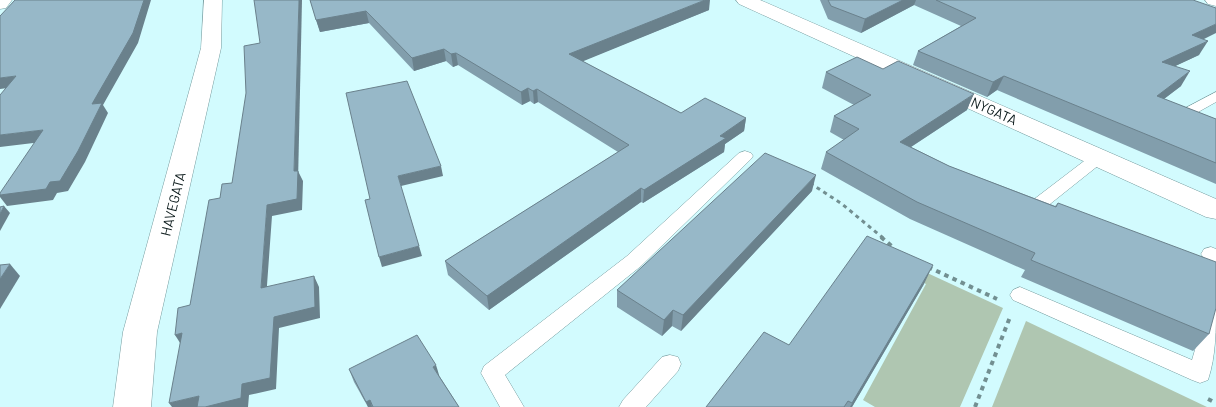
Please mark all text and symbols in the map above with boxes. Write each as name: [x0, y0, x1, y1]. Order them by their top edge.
street label: NYGATA: [968, 93, 1020, 128]
street label: HAVEGATA: [156, 170, 189, 238]

